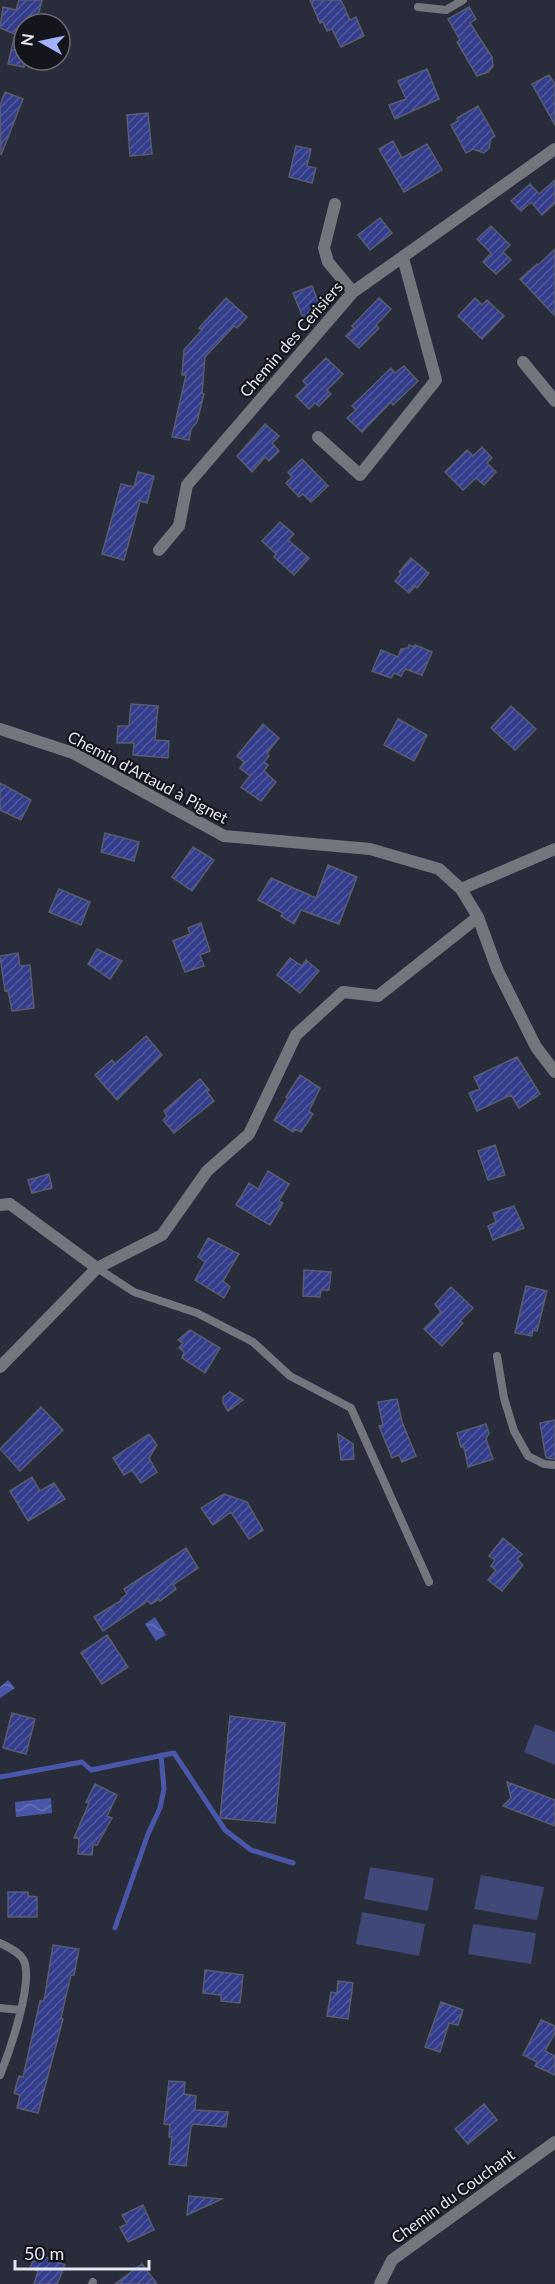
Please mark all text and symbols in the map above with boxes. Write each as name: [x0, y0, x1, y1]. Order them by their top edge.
north arrow: [12, 12, 72, 72]
text: N: [16, 32, 37, 47]
street label: Chemin des Cerisiers: [235, 277, 346, 400]
street label: Chemin d'Artaud à Pignet: [65, 726, 232, 827]
street label: Chemin du Couchant: [387, 2144, 518, 2247]
scale bar: [15, 2233, 148, 2271]
text: 50 m: [24, 2242, 64, 2264]

